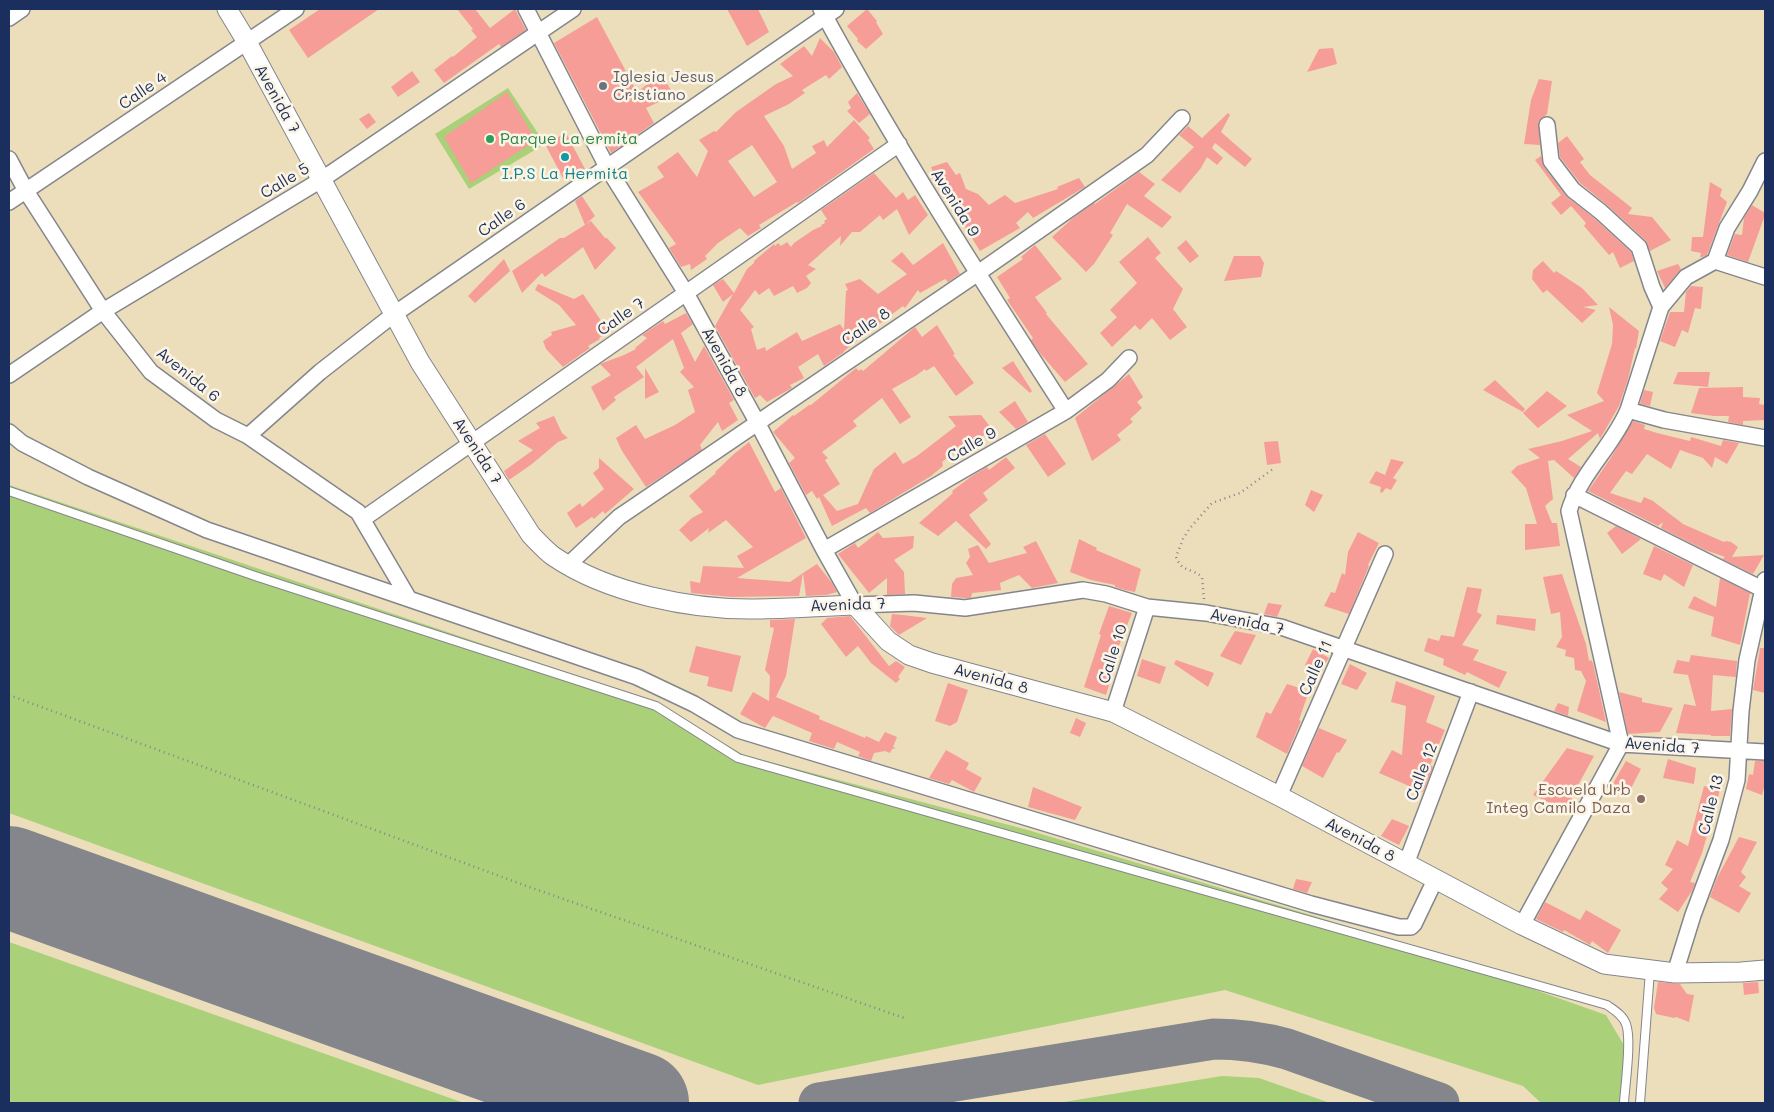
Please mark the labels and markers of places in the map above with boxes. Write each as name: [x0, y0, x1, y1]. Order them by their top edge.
place label: Iglesia Jesus Cristiano: [613, 67, 714, 105]
marker: Iglesia Jesus Cristiano: [597, 80, 609, 92]
place label: Parque La ermita: [500, 129, 638, 149]
marker: Parque La ermita: [484, 133, 496, 145]
marker: I.P.S La Hermita: [559, 151, 571, 163]
place label: I.P.S La Hermita: [502, 164, 628, 184]
place label: Escuela Urb Integ Camilo Daza: [1486, 780, 1631, 818]
marker: Escuela Urb Integ Camilo Daza: [1635, 793, 1647, 805]

